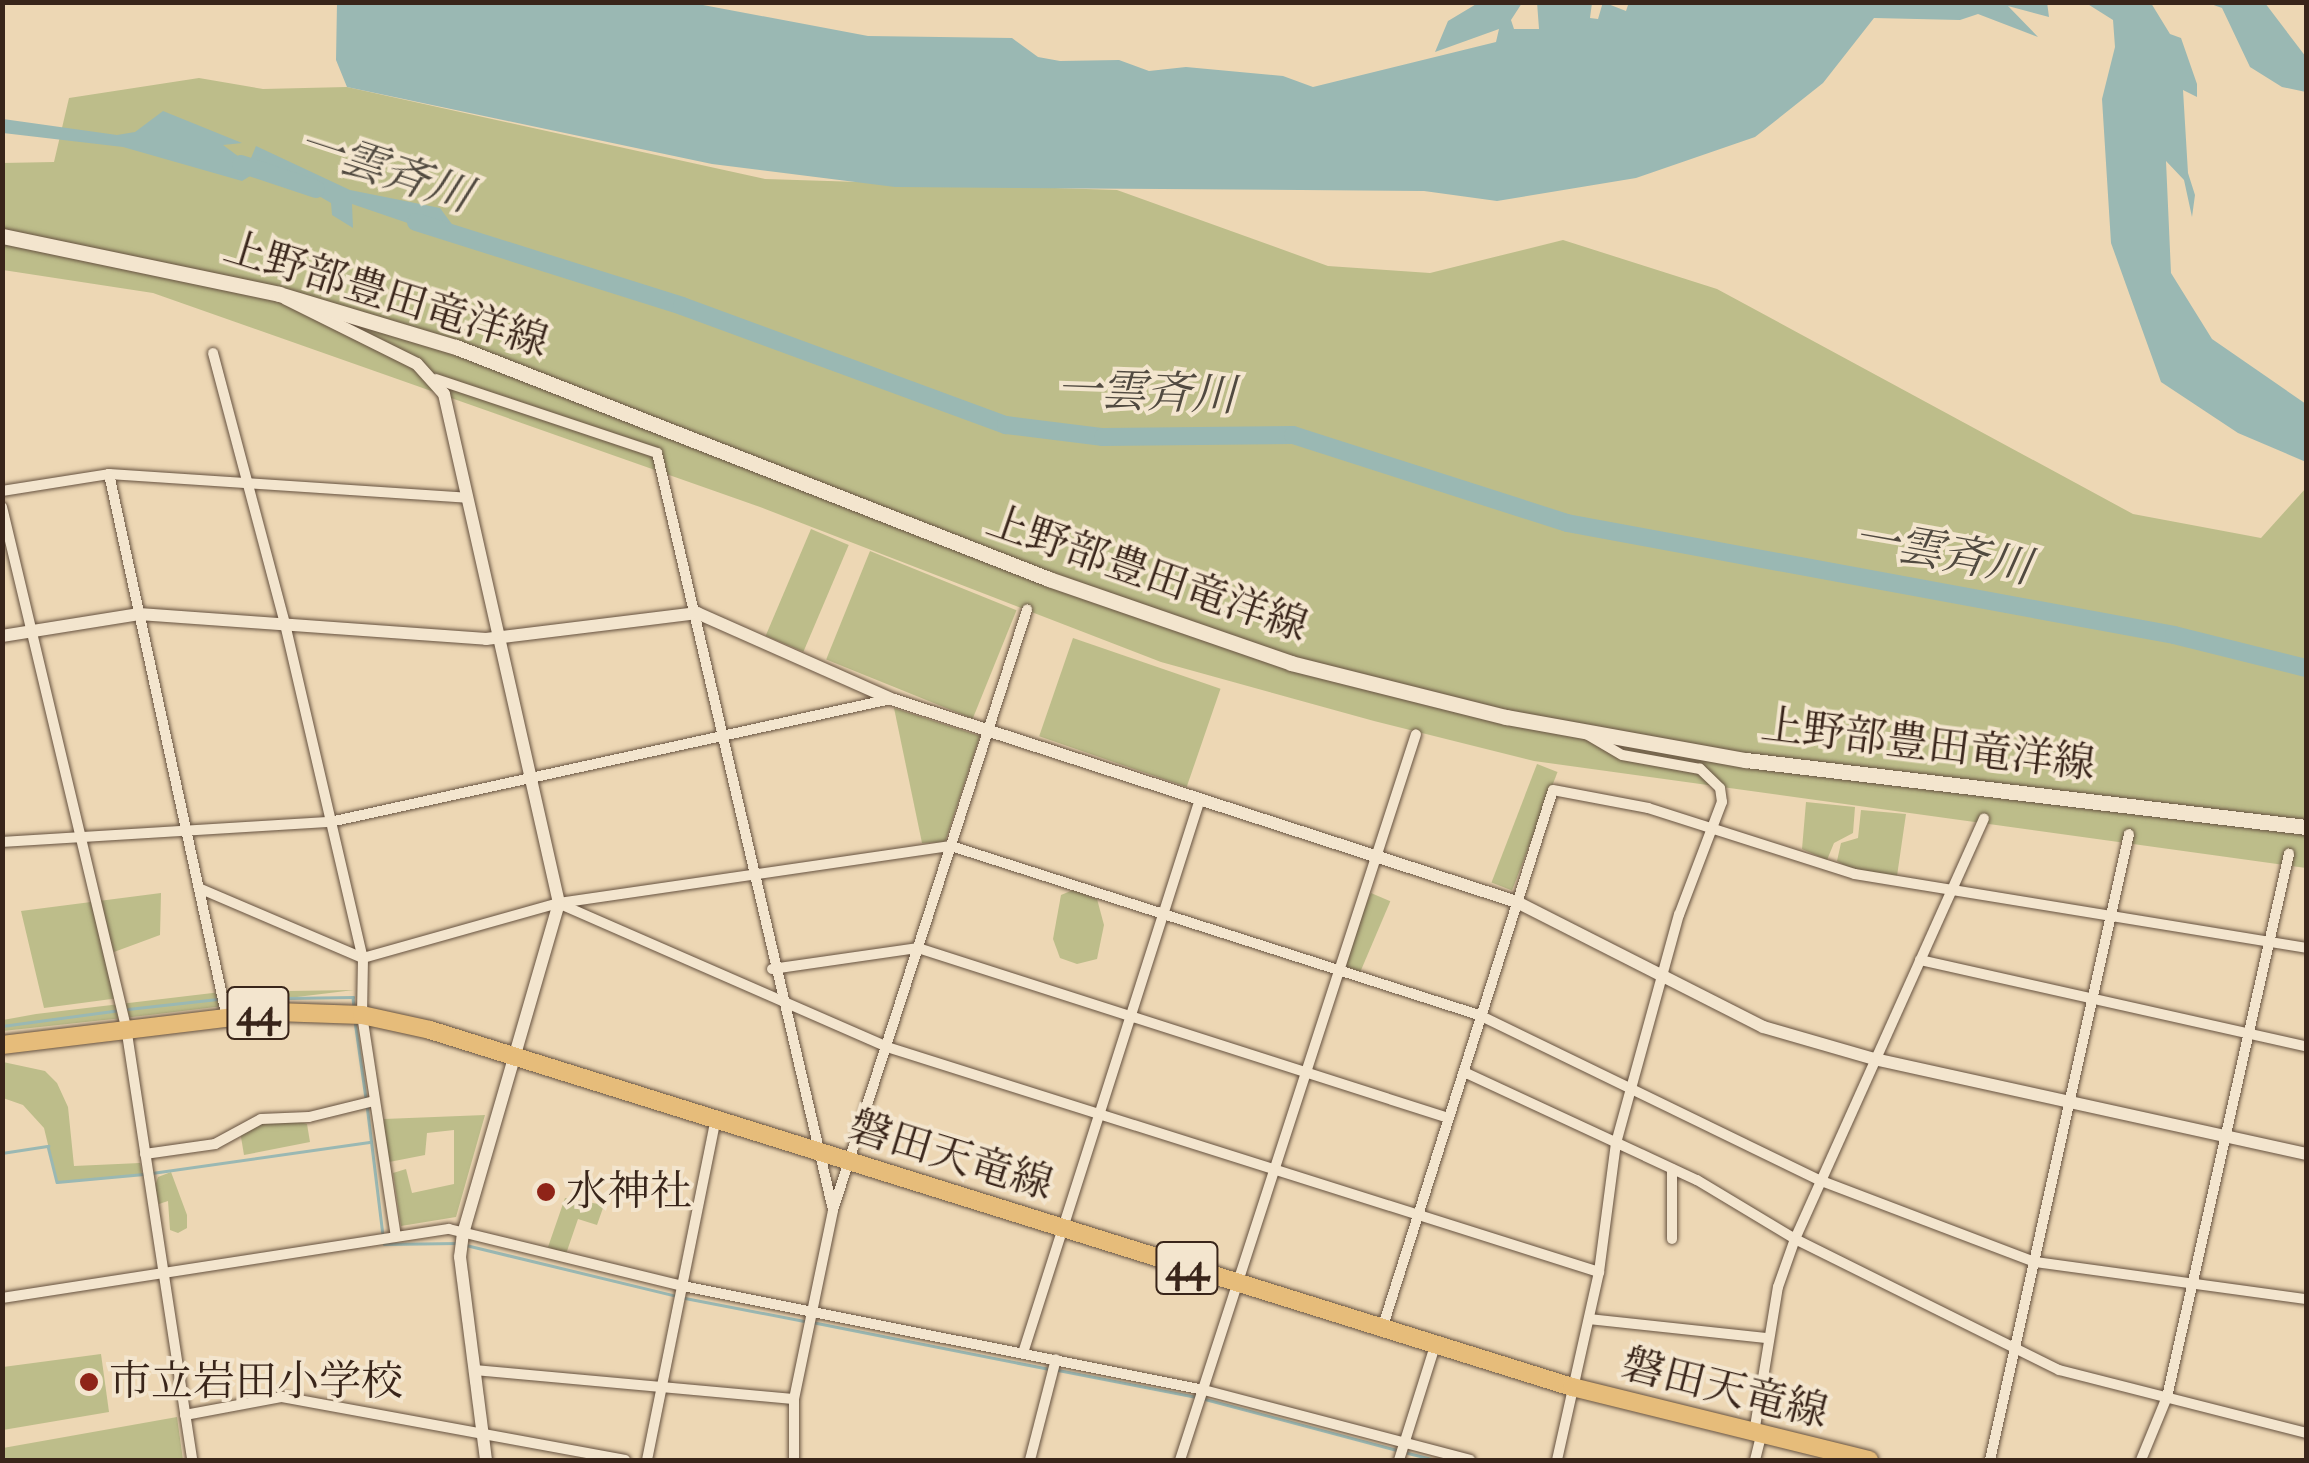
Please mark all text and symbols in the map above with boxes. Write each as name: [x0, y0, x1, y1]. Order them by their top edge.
water label: 一雲斉川: [290, 118, 478, 224]
street label: 上野部豊田竜洋線: [218, 222, 554, 368]
water label: 一雲斉川: [1055, 364, 1237, 424]
street label: 上野部豊田竜洋線: [980, 495, 1314, 653]
water label: 一雲斉川: [1849, 512, 2035, 596]
street label: 上野部豊田竜洋線: [1758, 700, 2098, 790]
road number: 44: [226, 978, 290, 1048]
street label: 磐田天竜線: [843, 1101, 1059, 1211]
place label: 水神社: [566, 1167, 692, 1217]
marker: 水神社: [535, 1181, 557, 1203]
road number: 44: [1154, 1233, 1220, 1303]
street label: 磐田天竜線: [1617, 1339, 1833, 1439]
place label: 市立岩田小学校: [109, 1357, 403, 1407]
marker: 市立岩田小学校: [78, 1371, 100, 1393]

